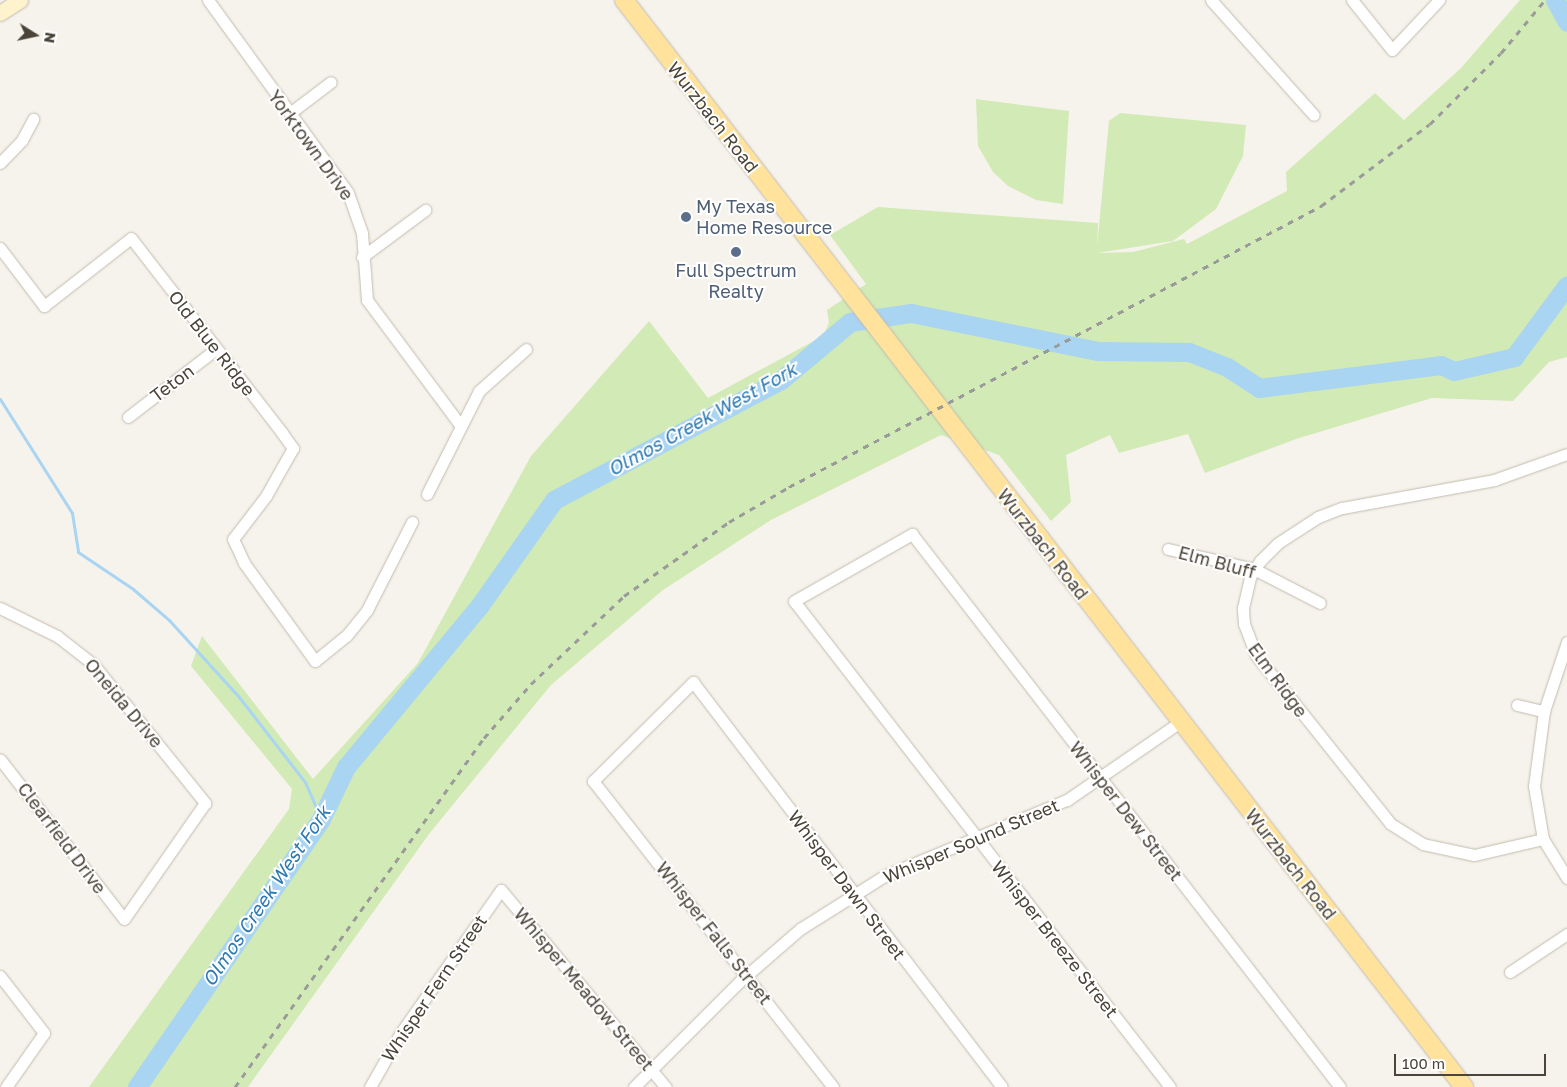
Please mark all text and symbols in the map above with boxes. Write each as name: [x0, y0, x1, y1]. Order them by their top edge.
north arrow: [10, 10, 60, 60]
text: N: [41, 31, 60, 44]
street label: Wurzbach Road: [663, 57, 763, 177]
street label: Yorktown Drive: [264, 86, 358, 204]
place label: My Texas Home Resource: [696, 196, 832, 238]
marker: My Texas Home Resource: [680, 211, 692, 223]
marker: Full Spectrum Realty: [730, 246, 742, 258]
place label: Full Spectrum Realty: [675, 260, 797, 302]
street label: Old Blue Ridge: [164, 286, 260, 400]
water label: Olmos Creek West Fork: [604, 358, 800, 480]
street label: Teton: [146, 360, 198, 406]
street label: Wurzbach Road: [993, 484, 1093, 604]
street label: Elm Bluff: [1176, 541, 1258, 583]
street label: Elm Ridge: [1244, 639, 1312, 721]
street label: Oneida Drive: [80, 654, 168, 752]
street label: Whisper Dew Street: [1065, 737, 1187, 885]
street label: Clearfield Drive: [13, 778, 111, 898]
street label: Whisper Sound Street: [880, 794, 1062, 888]
water label: Olmos Creek West Fork: [197, 802, 335, 990]
street label: Wurzbach Road: [1241, 804, 1341, 924]
street label: Whisper Dawn Street: [784, 806, 910, 964]
street label: Whisper Breeze Street: [987, 856, 1123, 1022]
street label: Whisper Falls Street: [652, 857, 776, 1009]
street label: Whisper Meadow Street: [510, 903, 658, 1075]
street label: Whisper Fern Street: [377, 910, 491, 1066]
scale bar: [1397, 1044, 1550, 1076]
text: 100 m: [1402, 1054, 1445, 1072]

